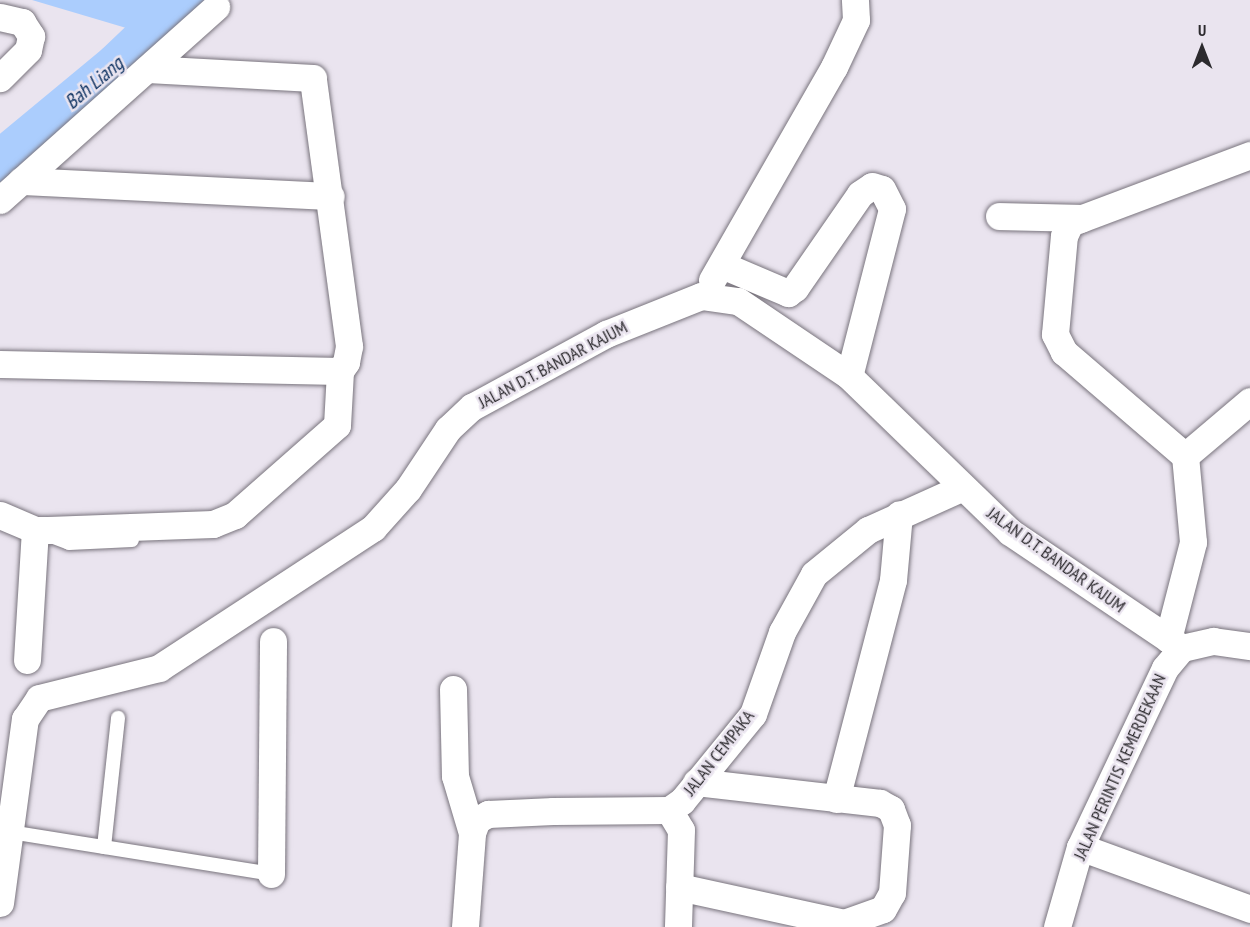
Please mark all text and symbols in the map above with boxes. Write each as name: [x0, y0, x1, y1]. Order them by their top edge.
north arrow: [1172, 18, 1232, 78]
text: U: [1198, 20, 1206, 40]
water label: Bah Liang: [60, 52, 128, 114]
street label: JALAN D.T. BANDAR KAJUM: [474, 316, 632, 414]
street label: JALAN D.T. BANDAR KAJUM: [982, 502, 1130, 618]
street label: JALAN PERINTIS KEMERDEKAAN: [1069, 671, 1171, 863]
street label: JALAN CEMPAKA: [679, 706, 759, 800]

